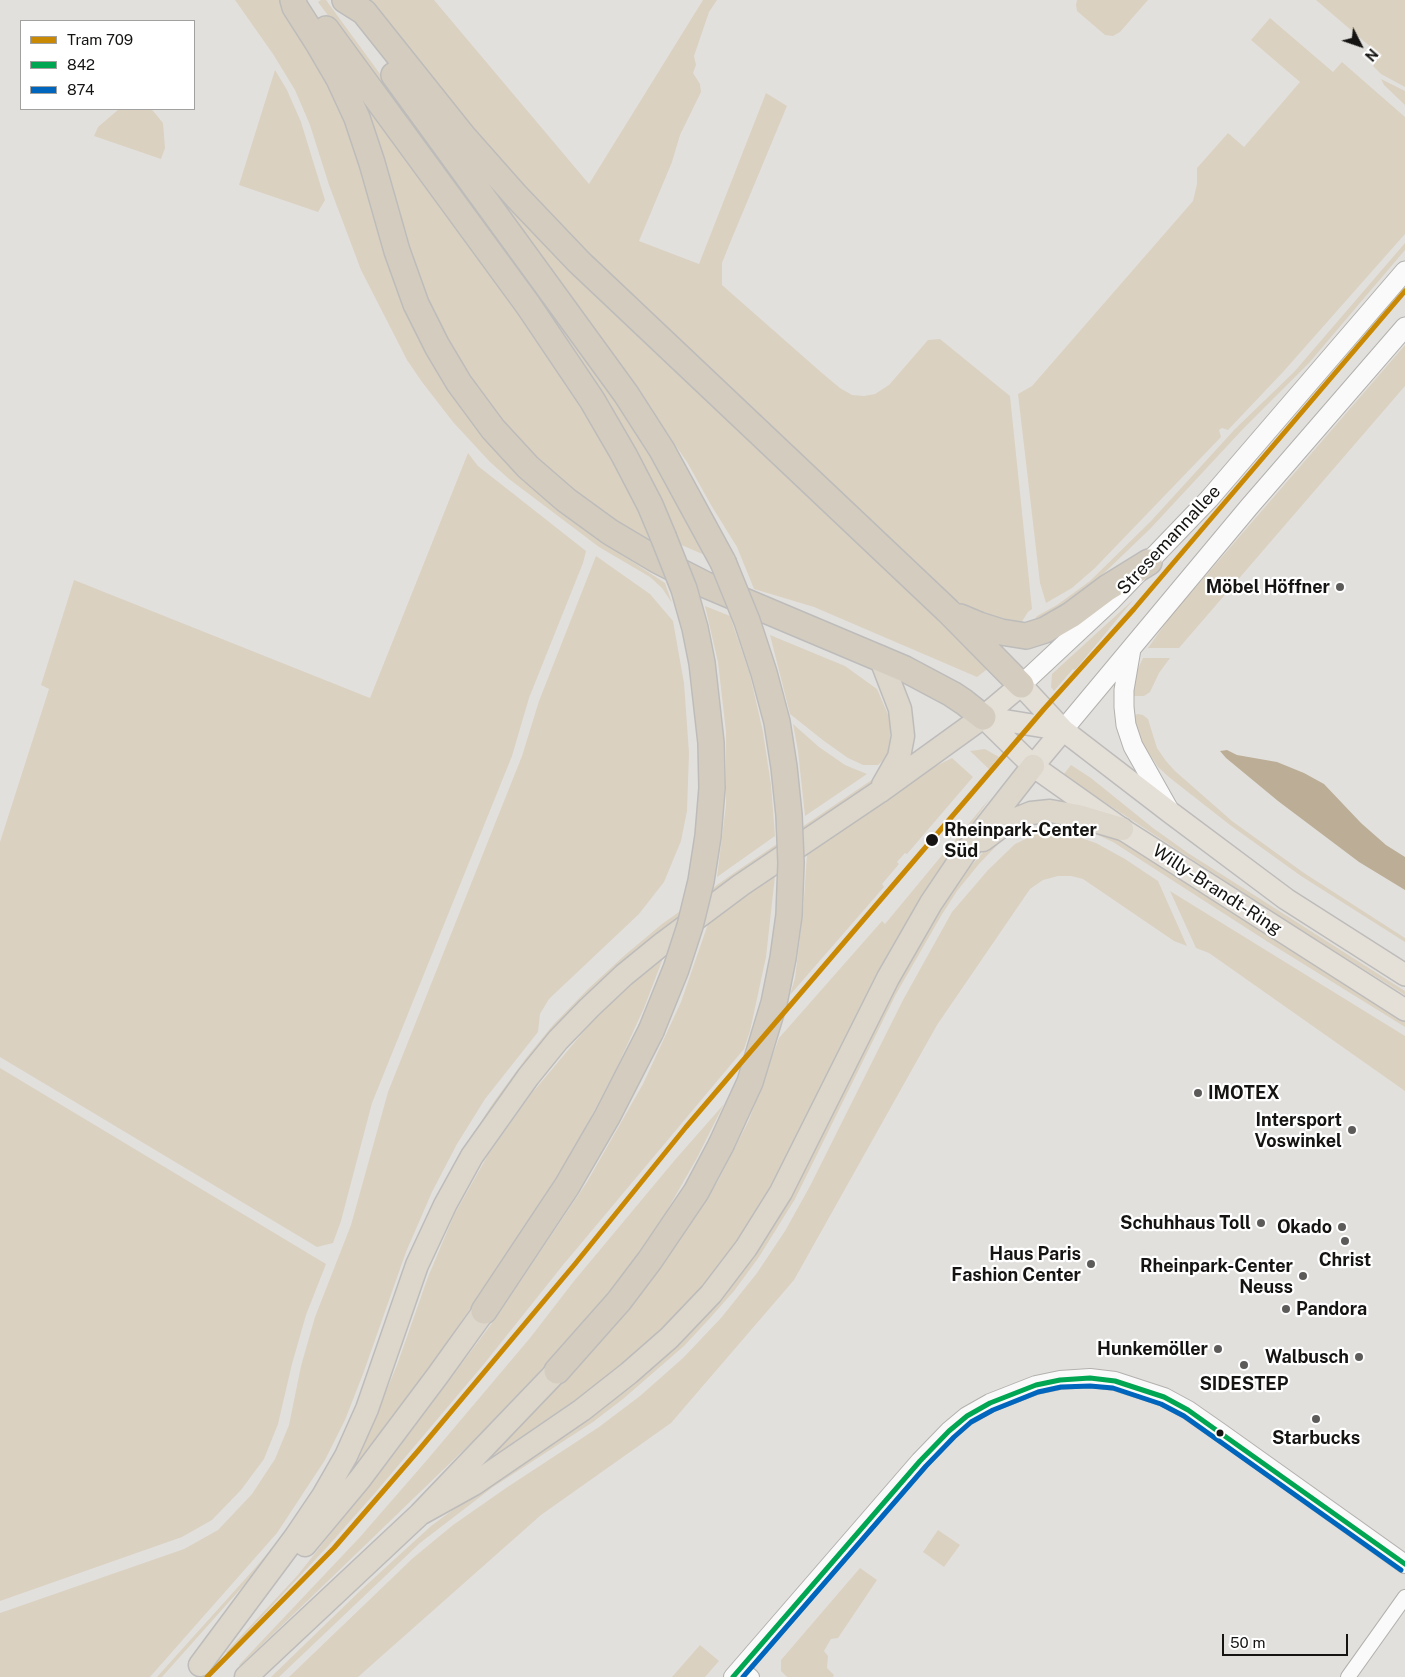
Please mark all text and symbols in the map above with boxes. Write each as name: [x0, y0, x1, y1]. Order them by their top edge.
legend: [20, 20, 195, 110]
north arrow: [1335, 20, 1385, 70]
text: Tram 709: [67, 31, 133, 48]
text: N: [1362, 45, 1381, 64]
text: 842: [67, 56, 95, 73]
text: 874: [67, 81, 94, 98]
street label: Stresemannallee: [1113, 481, 1225, 599]
place label: Möbel Höffner: [1206, 576, 1330, 598]
marker: Möbel Höffner: [1334, 581, 1346, 593]
place label: Rheinpark-Center Süd: [944, 819, 1097, 862]
marker: Rheinpark-Center Süd: [924, 832, 940, 848]
street label: Willy-Brandt-Ring: [1148, 840, 1286, 940]
place label: IMOTEX: [1208, 1082, 1280, 1104]
marker: IMOTEX: [1192, 1087, 1204, 1099]
place label: Intersport Voswinkel: [1255, 1109, 1342, 1152]
marker: Intersport Voswinkel: [1346, 1124, 1358, 1136]
place label: Schuhhaus Toll: [1120, 1212, 1251, 1234]
place label: Okado: [1277, 1216, 1332, 1238]
marker: Schuhhaus Toll: [1255, 1217, 1267, 1229]
marker: Okado: [1336, 1221, 1348, 1233]
marker: Christ: [1339, 1235, 1351, 1247]
place label: Haus Paris Fashion Center: [951, 1243, 1081, 1286]
place label: Christ: [1319, 1249, 1371, 1271]
place label: Rheinpark-Center Neuss: [1140, 1255, 1293, 1298]
marker: Haus Paris Fashion Center: [1085, 1258, 1097, 1270]
marker: Rheinpark-Center Neuss: [1297, 1270, 1309, 1282]
place label: Pandora: [1296, 1298, 1367, 1320]
marker: Pandora: [1280, 1303, 1292, 1315]
place label: Hunkemöller: [1097, 1338, 1208, 1360]
marker: Hunkemöller: [1212, 1343, 1224, 1355]
place label: Walbusch: [1265, 1346, 1349, 1368]
marker: Walbusch: [1353, 1351, 1365, 1363]
marker: SIDESTEP: [1238, 1359, 1250, 1371]
place label: SIDESTEP: [1199, 1373, 1289, 1395]
marker: Starbucks: [1310, 1413, 1322, 1425]
place label: Starbucks: [1272, 1427, 1360, 1449]
unlabelled marker: [1215, 1428, 1225, 1438]
scale bar: [1225, 1624, 1351, 1656]
text: 50 m: [1230, 1634, 1265, 1651]

